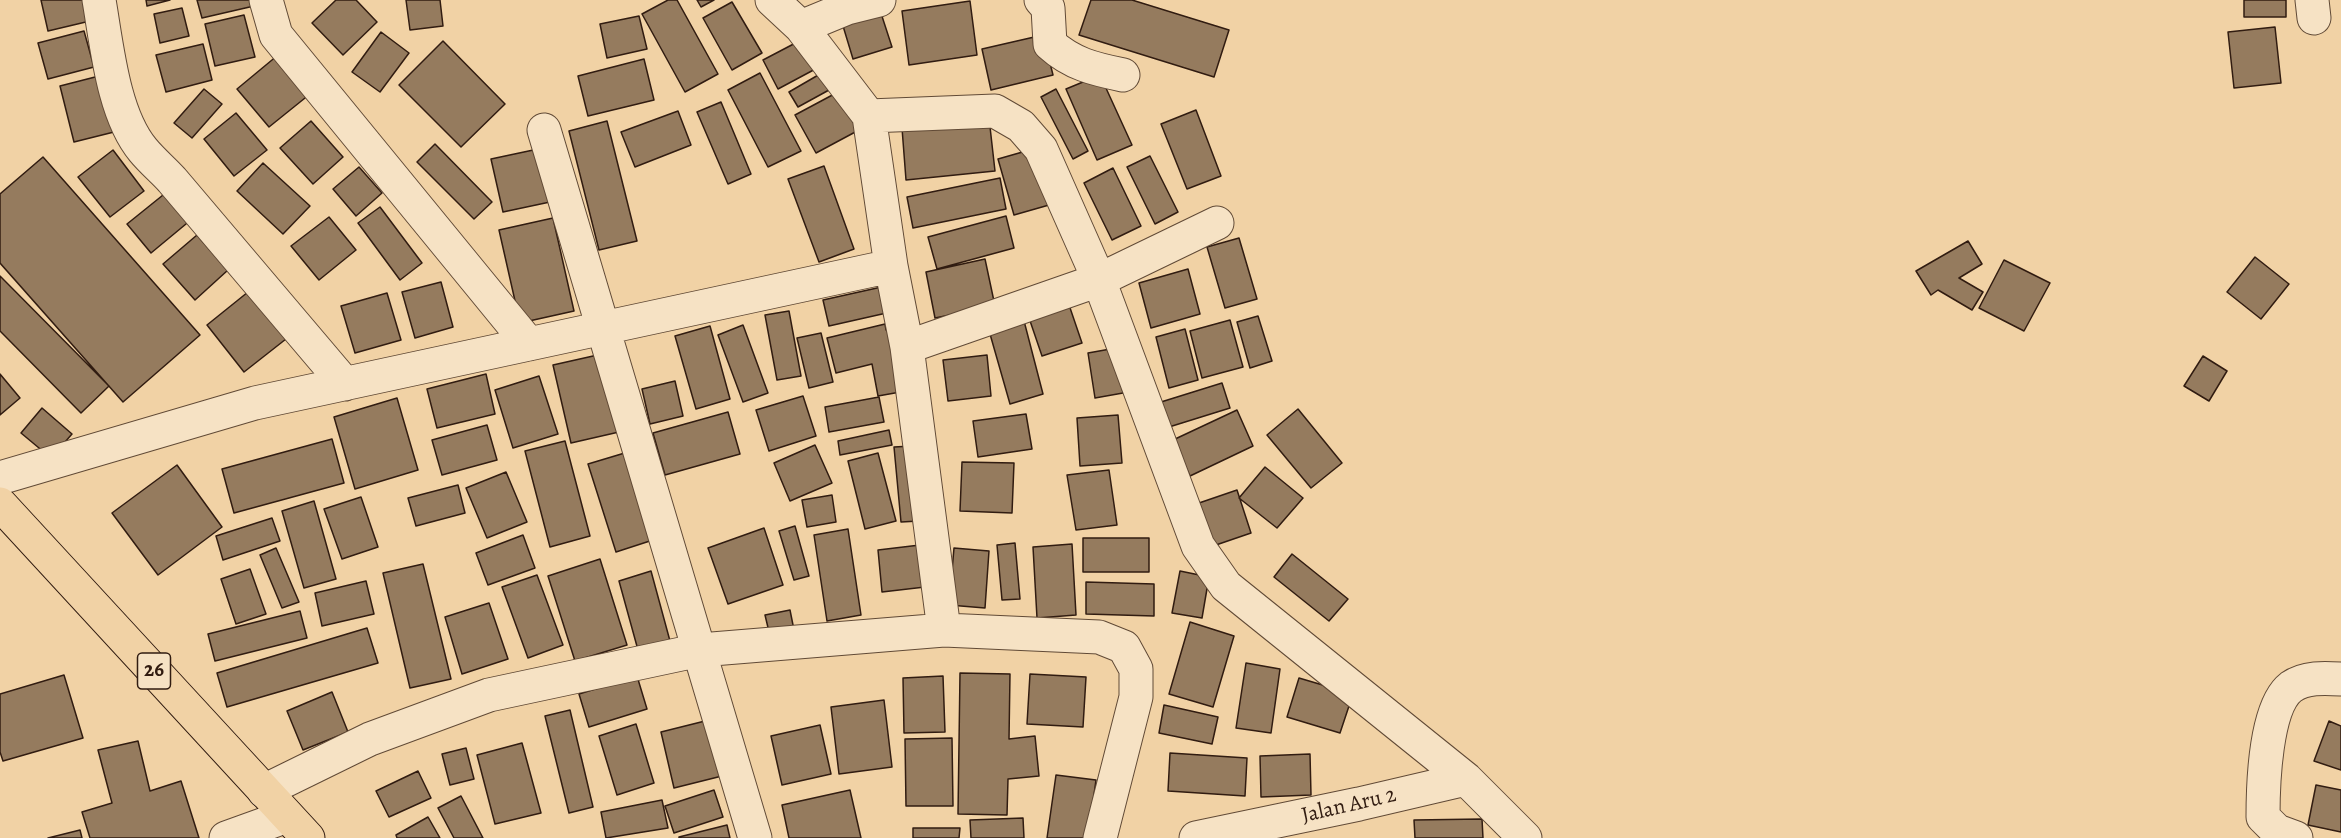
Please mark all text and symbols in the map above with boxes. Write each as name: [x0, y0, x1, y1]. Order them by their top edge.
road number: 26: [138, 653, 170, 689]
street label: Jalan Aru 2: [1299, 782, 1399, 830]

